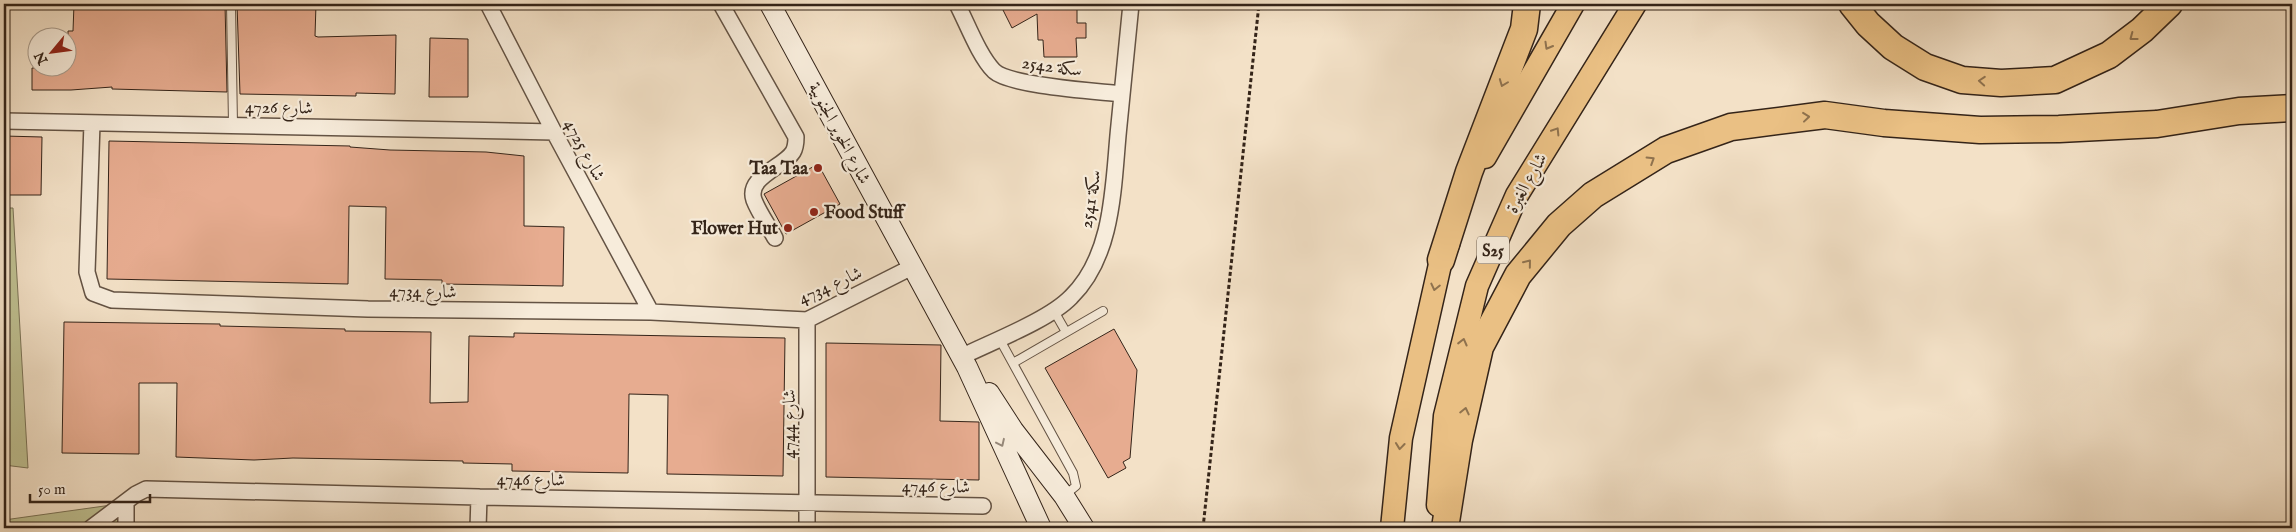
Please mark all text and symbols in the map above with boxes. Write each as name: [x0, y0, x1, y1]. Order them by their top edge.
north arrow: [28, 28, 78, 78]
one-way arrow: [2130, 31, 2139, 39]
one-way arrow: [1544, 40, 1554, 49]
text: N: [31, 48, 53, 68]
street label: سكة 2542: [1020, 52, 1083, 83]
one-way arrow: [1978, 76, 1986, 87]
one-way arrow: [1499, 78, 1509, 87]
street label: شارع الخوير الجنوبية: [800, 79, 875, 190]
street label: 4726 شارع: [245, 96, 313, 123]
one-way arrow: [1802, 112, 1810, 123]
street label: 4725 شارع: [556, 116, 610, 187]
one-way arrow: [1550, 127, 1560, 136]
street label: شارع الغبرة: [1501, 150, 1555, 219]
one-way arrow: [1645, 156, 1654, 166]
place label: Taa Taa: [748, 158, 809, 181]
marker: Taa Taa: [812, 162, 824, 174]
street label: سكة 2541: [1076, 168, 1107, 230]
place label: Food Stuff: [824, 202, 906, 225]
marker: Food Stuff: [808, 206, 820, 218]
place label: Flower Hut: [691, 218, 779, 241]
marker: Flower Hut: [782, 222, 794, 234]
road number: S25: [1477, 236, 1509, 264]
one-way arrow: [1522, 260, 1530, 269]
street label: 4734 شارع: [795, 262, 867, 312]
street label: 4734 شارع: [389, 280, 457, 307]
one-way arrow: [1430, 282, 1441, 291]
one-way arrow: [1457, 338, 1468, 347]
street label: 4744 شارع: [779, 389, 804, 459]
one-way arrow: [1459, 407, 1470, 416]
one-way arrow: [995, 438, 1005, 447]
one-way arrow: [1395, 442, 1406, 450]
street label: 4746 شارع: [497, 468, 565, 495]
scale bar: [30, 472, 150, 504]
street label: 4746 شارع: [902, 475, 970, 502]
text: 50 m: [38, 480, 66, 499]

